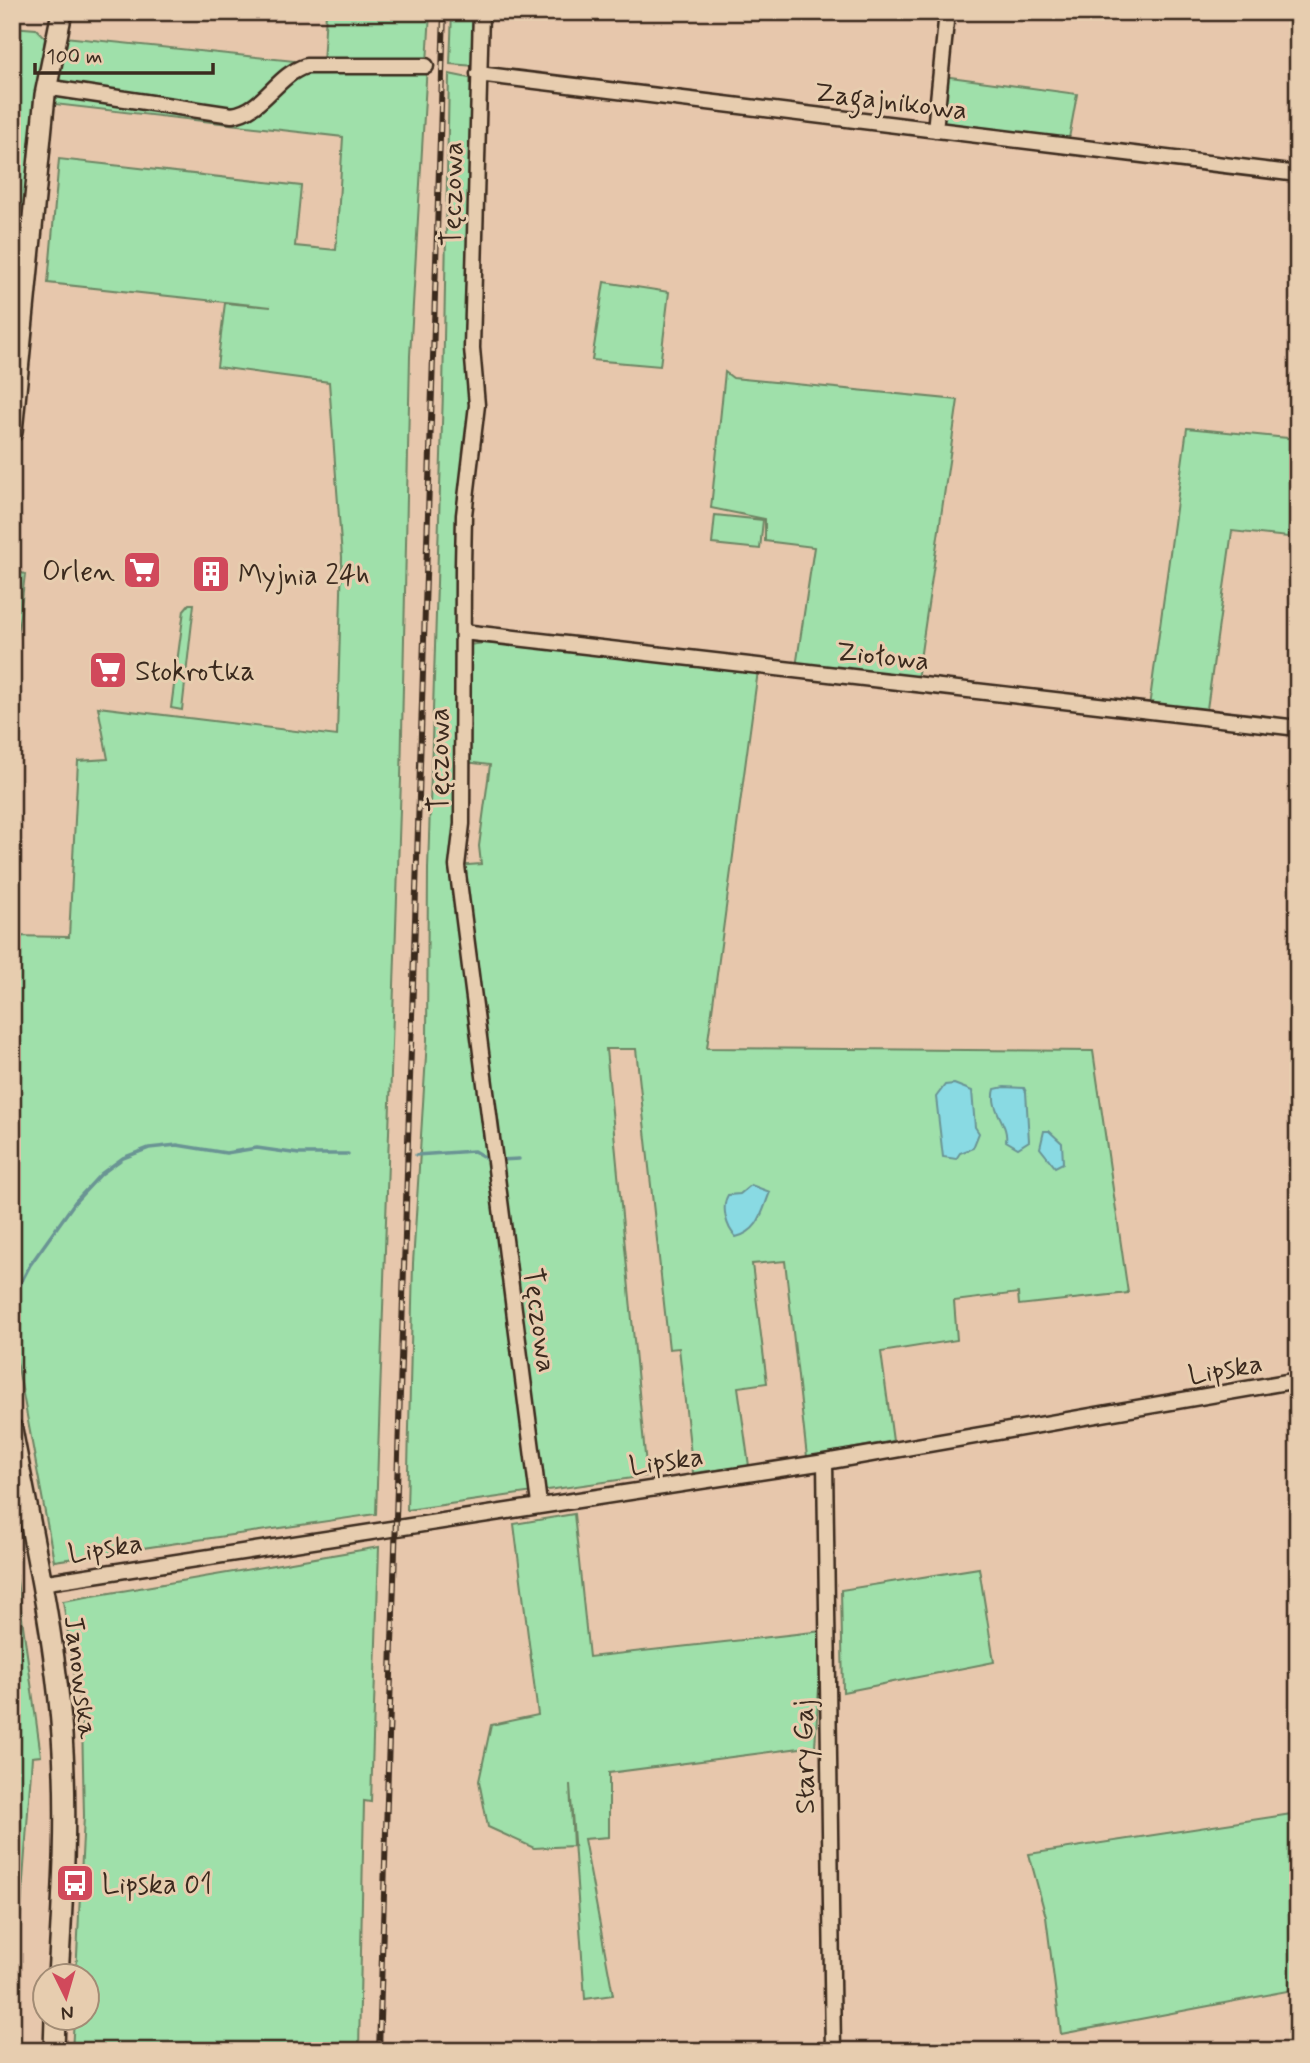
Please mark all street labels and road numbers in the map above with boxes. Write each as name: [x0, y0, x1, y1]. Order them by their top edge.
street label: Zagajnikowa: [812, 75, 969, 133]
street label: Tęczowa: [434, 141, 473, 247]
street label: Ziołowa: [834, 634, 931, 681]
street label: Tęczowa: [422, 708, 459, 812]
street label: Tęczowa: [513, 1266, 564, 1375]
street label: Lipska: [1185, 1346, 1265, 1395]
street label: Lipska: [627, 1439, 706, 1486]
street label: Lipska: [66, 1525, 145, 1574]
street label: Janowska: [54, 1614, 105, 1741]
street label: Stary Gaj: [786, 1699, 825, 1815]

